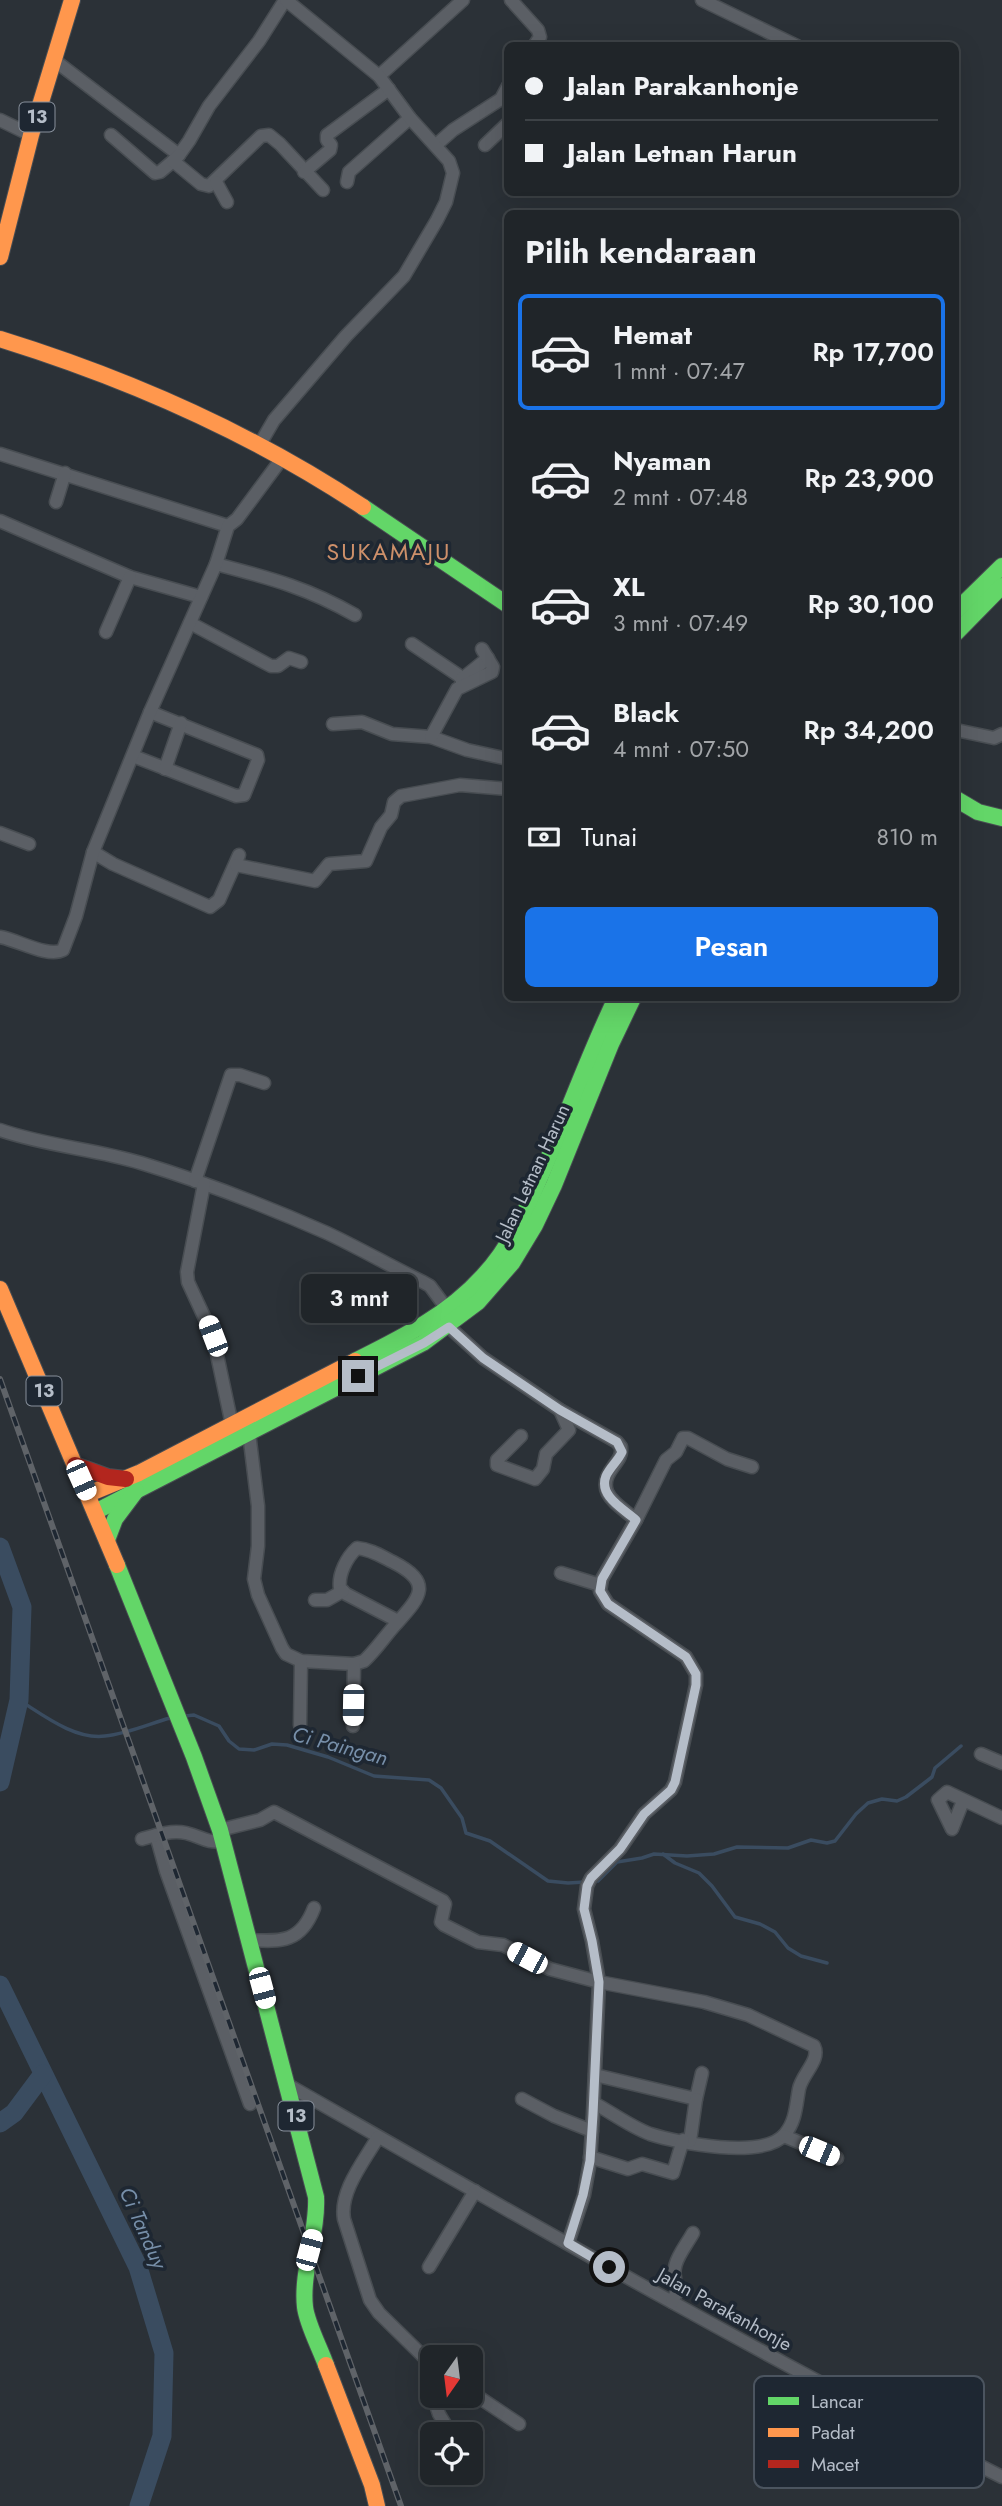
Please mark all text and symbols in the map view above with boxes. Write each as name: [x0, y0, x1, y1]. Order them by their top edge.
text: Jalan Parakanhonje: [567, 67, 799, 105]
road number: 13: [20, 103, 54, 132]
text: Jalan Letnan Harun: [567, 134, 797, 172]
text: Pilih kendaraan: [525, 229, 757, 275]
text: Hemat: [613, 316, 692, 354]
icon: car: [529, 321, 592, 384]
text: Rp 17,700: [812, 333, 934, 371]
text: 1 mnt · 07:47: [613, 354, 745, 388]
text: Nyaman: [613, 442, 712, 480]
icon: car: [529, 447, 592, 510]
text: Rp 23,900: [805, 459, 934, 497]
text: 2 mnt · 07:48: [613, 480, 748, 514]
district label: SUKAMAJU: [327, 535, 451, 569]
text: XL: [613, 568, 645, 606]
icon: car: [529, 573, 592, 636]
text: Rp 30,100: [808, 585, 934, 623]
text: 3 mnt · 07:49: [613, 606, 748, 640]
text: Black: [613, 694, 679, 732]
icon: car: [529, 699, 592, 762]
text: Rp 34,200: [804, 711, 934, 749]
text: 4 mnt · 07:50: [613, 732, 749, 766]
icon: cash: [525, 818, 563, 856]
text: Tunai: [581, 818, 638, 856]
text: 810 m: [876, 820, 938, 854]
button: Pesan: [525, 907, 938, 987]
street label: Jalan Letnan Harun: [487, 1100, 576, 1250]
callout: 3 mnt: [300, 1274, 416, 1324]
text: 3 mnt: [330, 1281, 388, 1315]
car: [196, 1313, 231, 1359]
route end: [342, 1360, 374, 1392]
road number: 13: [26, 1376, 61, 1406]
car: [63, 1457, 100, 1503]
car: [343, 1684, 364, 1726]
water label: Ci Paingan: [289, 1719, 391, 1773]
car: [504, 1939, 551, 1977]
car: [247, 1965, 278, 2011]
road number: 13: [278, 2102, 314, 2130]
car: [796, 2133, 843, 2169]
water label: Ci Tanduy: [112, 2182, 175, 2275]
car: [294, 2227, 325, 2273]
route start: [593, 2251, 625, 2283]
street label: Jalan Parakanhonje: [650, 2260, 797, 2358]
north arrow: [420, 2345, 483, 2408]
map controls: [420, 2345, 483, 2485]
legend: [754, 2376, 984, 2488]
text: Lancar: [811, 2388, 864, 2415]
text: Padat: [811, 2419, 855, 2446]
button: locate: [420, 2422, 483, 2485]
text: Macet: [811, 2451, 859, 2478]

